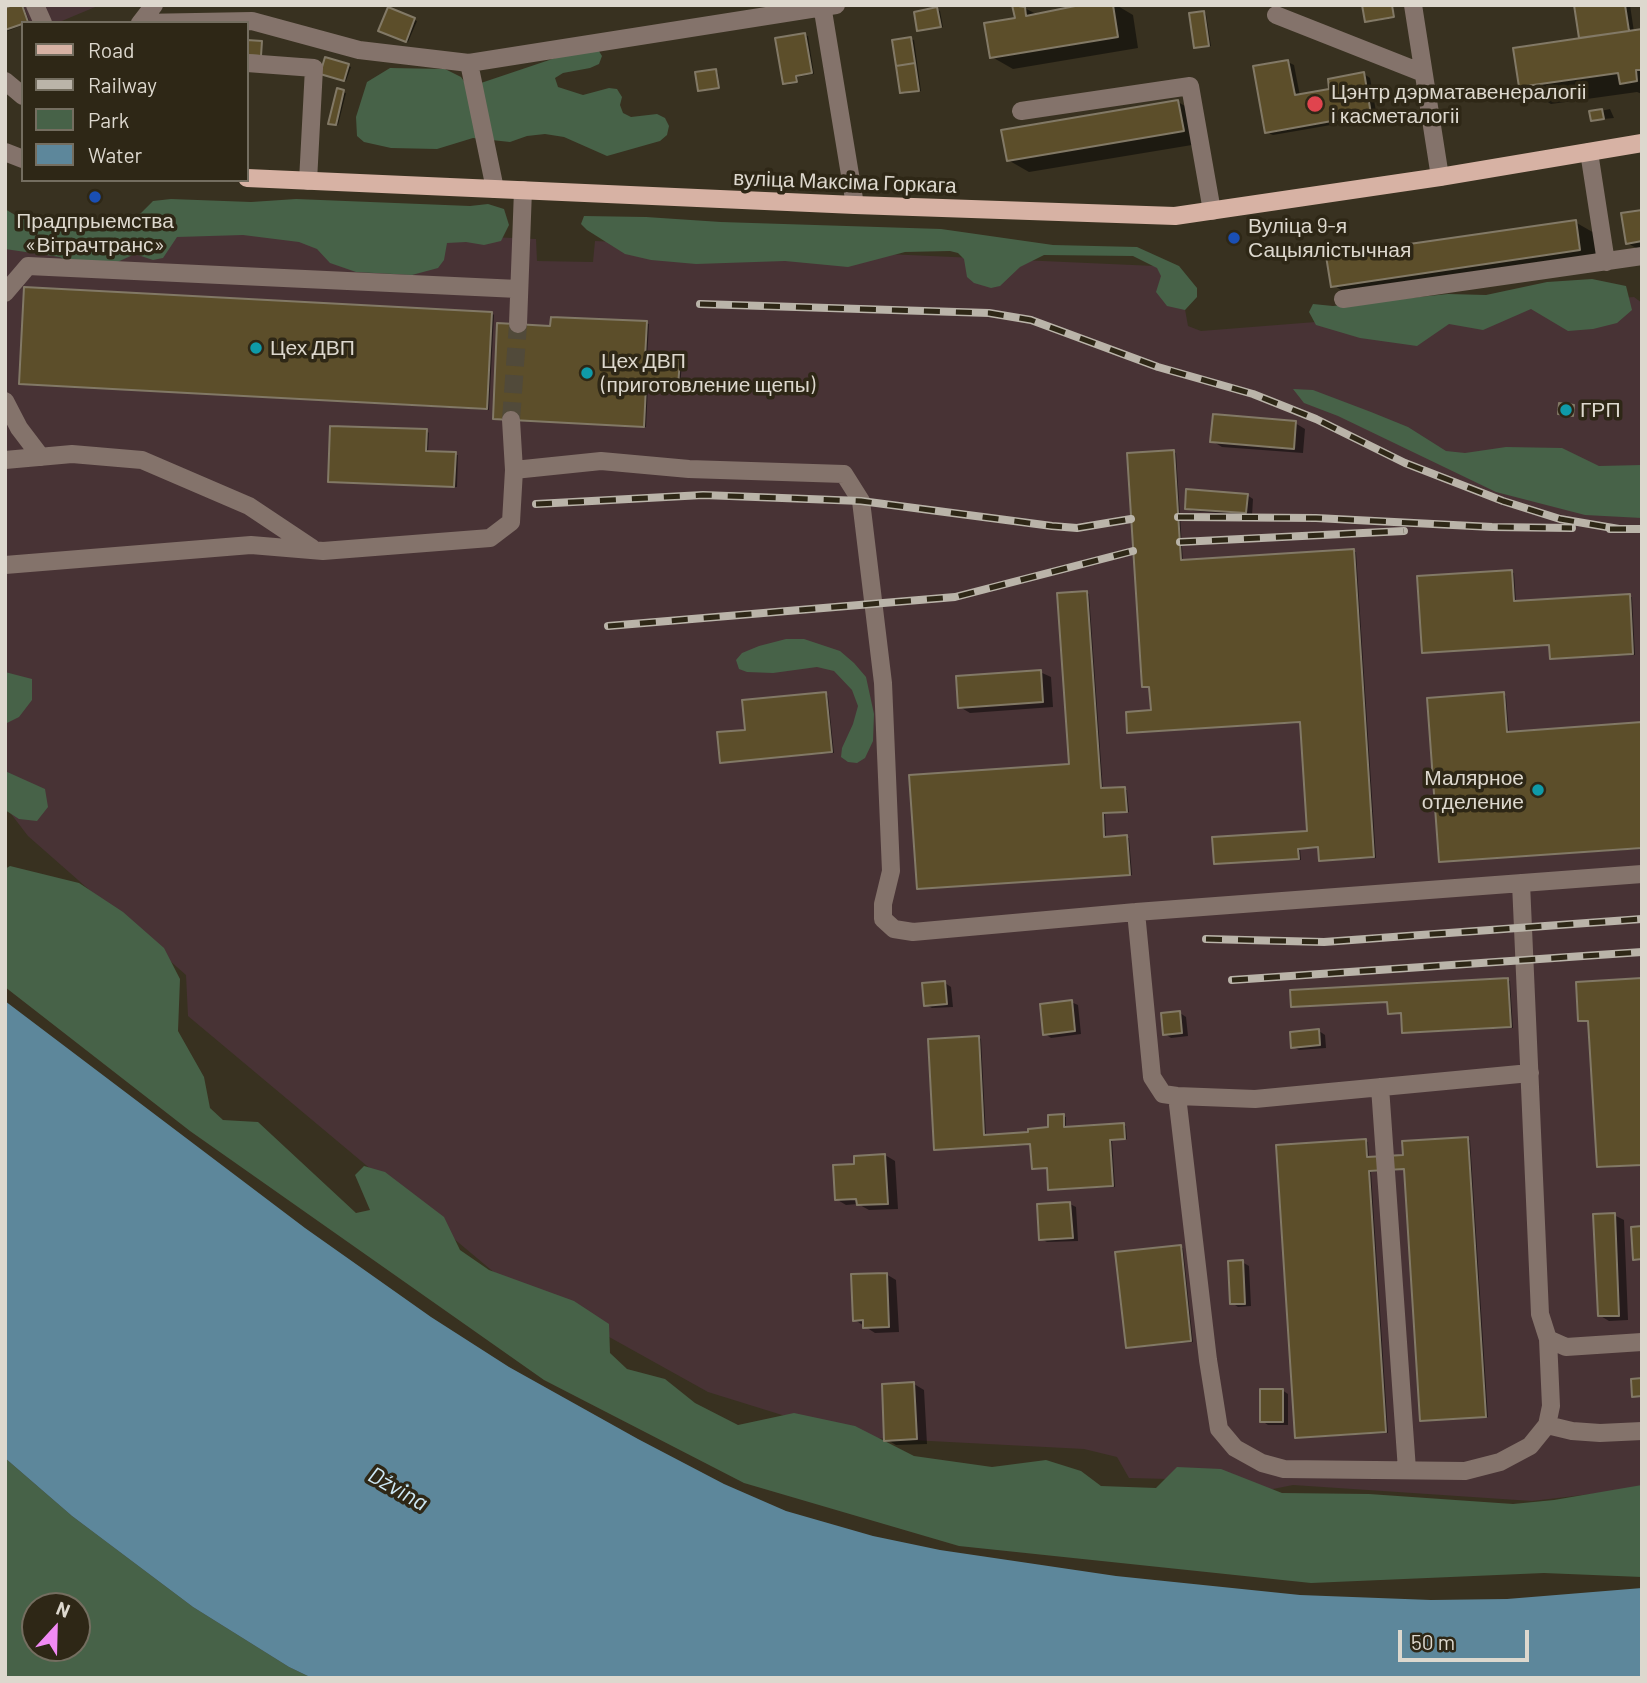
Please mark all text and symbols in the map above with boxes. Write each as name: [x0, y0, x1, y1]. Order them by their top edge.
legend: [21, 21, 248, 182]
text: Road: [88, 37, 134, 62]
text: Railway: [88, 72, 157, 97]
place label: Цэнтр дэрматавенералогіі і касметалогіі: [1331, 79, 1586, 129]
marker: Цэнтр дэрматавенералогіі і касметалогіі: [1305, 94, 1325, 114]
text: Park: [88, 107, 129, 132]
text: Water: [88, 142, 142, 167]
street label: вуліца Максіма Горкага: [733, 166, 957, 198]
marker: Прадпрыемства «Вітрачтранс»: [87, 189, 103, 205]
place label: Прадпрыемства «Вітрачтранс»: [16, 208, 174, 258]
place label: Вуліца 9-я Сацыялістычная: [1248, 213, 1411, 263]
marker: Вуліца 9-я Сацыялістычная: [1226, 230, 1242, 246]
place label: Цех ДВП: [270, 335, 355, 361]
marker: Цех ДВП: [248, 340, 264, 356]
place label: Цех ДВП (приготовление щепы): [601, 348, 815, 398]
marker: Цех ДВП (приготовление щепы): [579, 365, 595, 381]
place label: ГРП: [1580, 397, 1620, 423]
marker: ГРП: [1558, 402, 1574, 418]
place label: Малярное отделение: [1422, 765, 1524, 815]
marker: Малярное отделение: [1530, 782, 1546, 798]
water label: Dźvina: [363, 1461, 433, 1517]
north arrow: [21, 1592, 91, 1662]
text: N: [53, 1596, 73, 1622]
scale bar: [1402, 1616, 1533, 1660]
text: 50 m: [1411, 1629, 1455, 1654]

